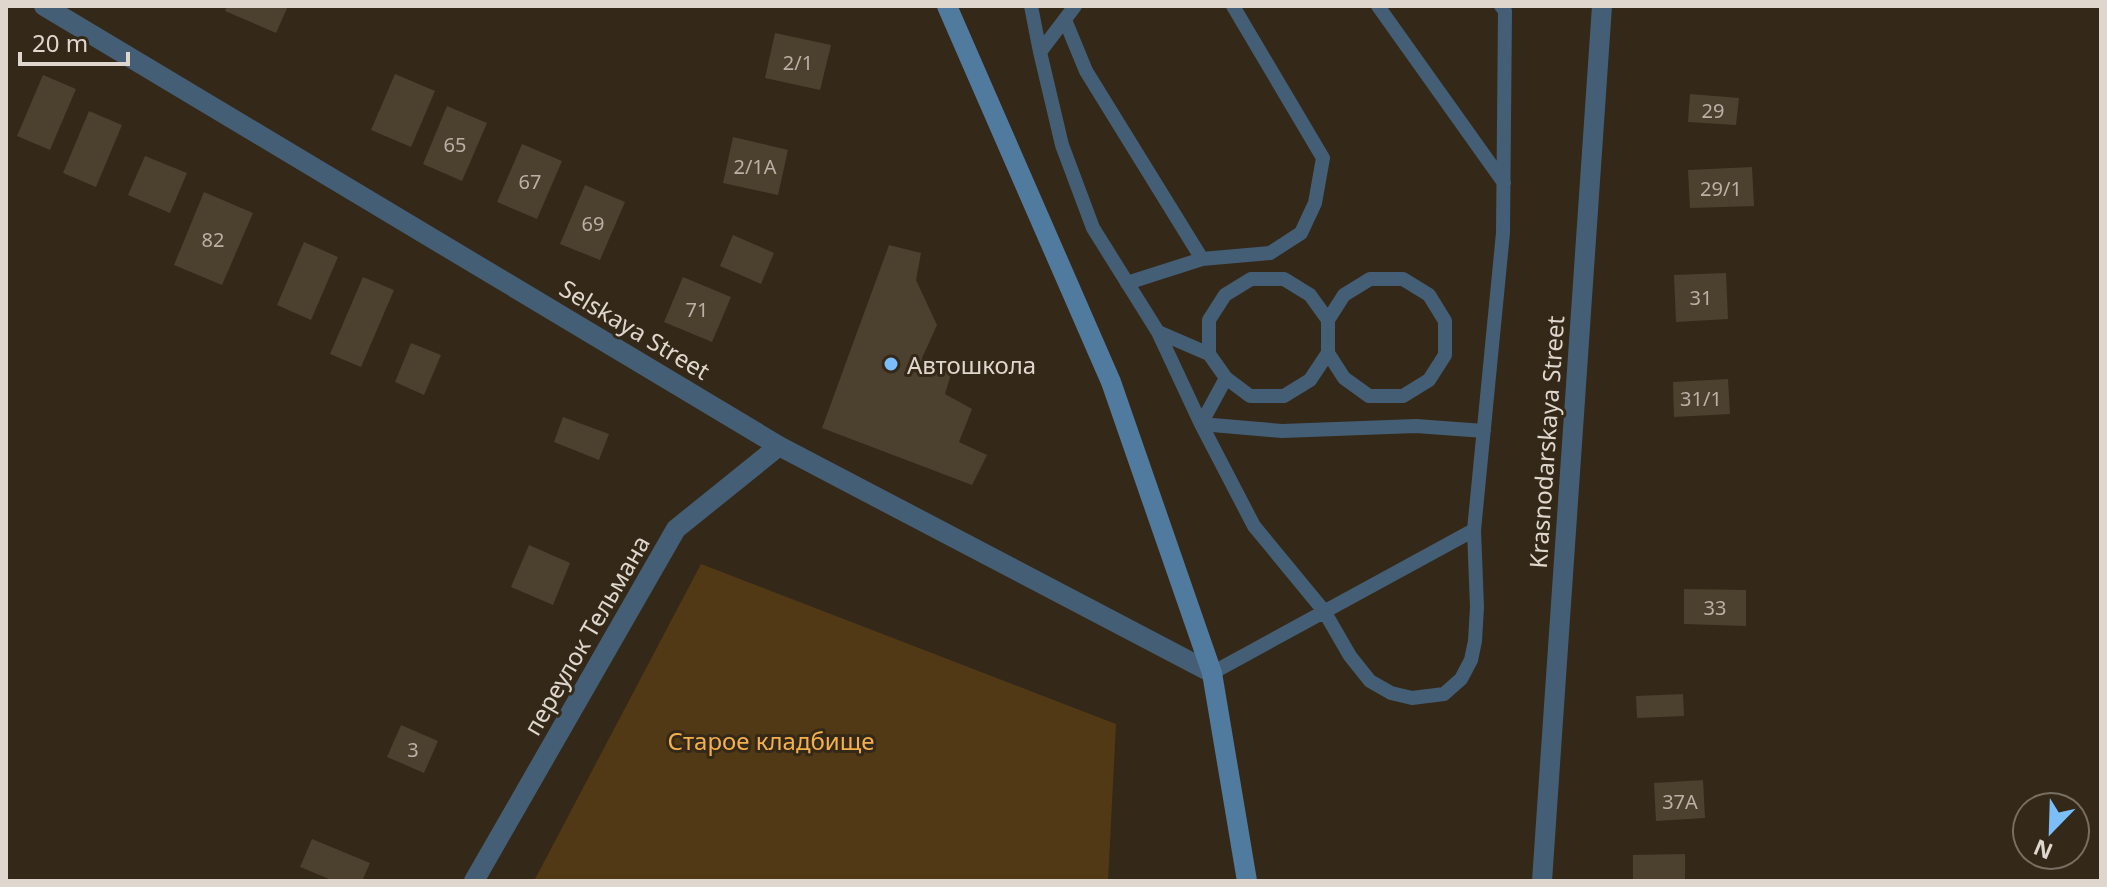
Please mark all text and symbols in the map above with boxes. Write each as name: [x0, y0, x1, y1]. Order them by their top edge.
scale bar: [20, 16, 128, 66]
text: 20 m: [32, 26, 88, 59]
house number: 2/1: [783, 49, 813, 76]
house number: 29: [1702, 97, 1724, 124]
house number: 65: [444, 131, 466, 158]
house number: 2/1А: [733, 153, 777, 180]
house number: 67: [519, 168, 541, 195]
house number: 29/1: [1700, 175, 1742, 202]
house number: 69: [582, 210, 604, 237]
house number: 82: [202, 226, 224, 253]
street label: Selskaya Street: [554, 271, 716, 387]
house number: 31: [1690, 284, 1712, 311]
house number: 71: [686, 296, 708, 323]
street label: Krasnodarskaya Street: [1521, 314, 1571, 570]
place label: Автошкола: [907, 348, 1036, 381]
marker: Автошкола: [882, 355, 900, 373]
house number: 31/1: [1680, 385, 1722, 412]
street label: переулок Тельмана: [515, 529, 657, 741]
house number: 33: [1704, 594, 1726, 621]
park label: Старое кладбище: [668, 724, 874, 757]
house number: 3: [407, 736, 419, 763]
house number: 37А: [1662, 788, 1698, 815]
north arrow: [2011, 791, 2091, 871]
text: N: [2029, 833, 2057, 868]

